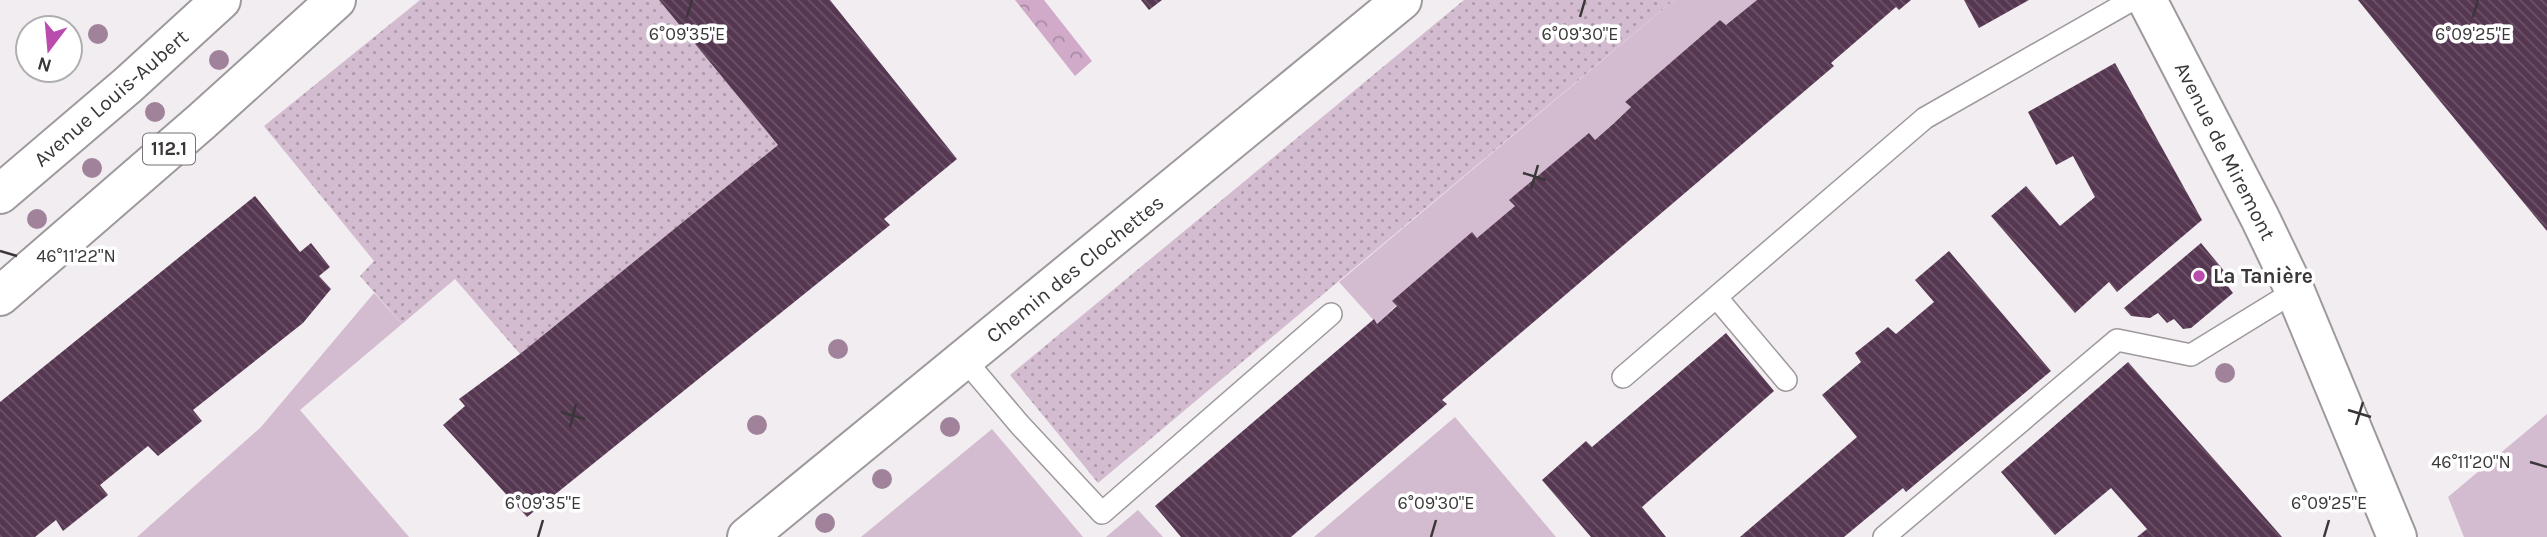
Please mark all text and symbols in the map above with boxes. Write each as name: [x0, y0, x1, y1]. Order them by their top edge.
north arrow: [14, 14, 84, 84]
text: 6°09'35"E: [649, 23, 725, 45]
text: 6°09'30"E: [1542, 23, 1618, 45]
text: 6°09'25"E: [2435, 23, 2511, 45]
street label: Avenue Louis-Aubert: [29, 25, 193, 171]
text: N: [35, 52, 54, 77]
street label: Avenue de Miremont: [2170, 58, 2280, 244]
road number: 112.1: [143, 134, 195, 164]
street label: Chemin des Clochettes: [981, 190, 1169, 348]
text: 46°11'22"N: [36, 245, 116, 267]
place label: La Tanière: [2213, 264, 2313, 288]
marker: La Tanière: [2191, 268, 2207, 284]
text: 46°11'20"N: [2431, 451, 2511, 473]
text: 6°09'35"E: [505, 492, 581, 514]
text: 6°09'30"E: [1398, 492, 1474, 514]
text: 6°09'25"E: [2291, 492, 2367, 514]

